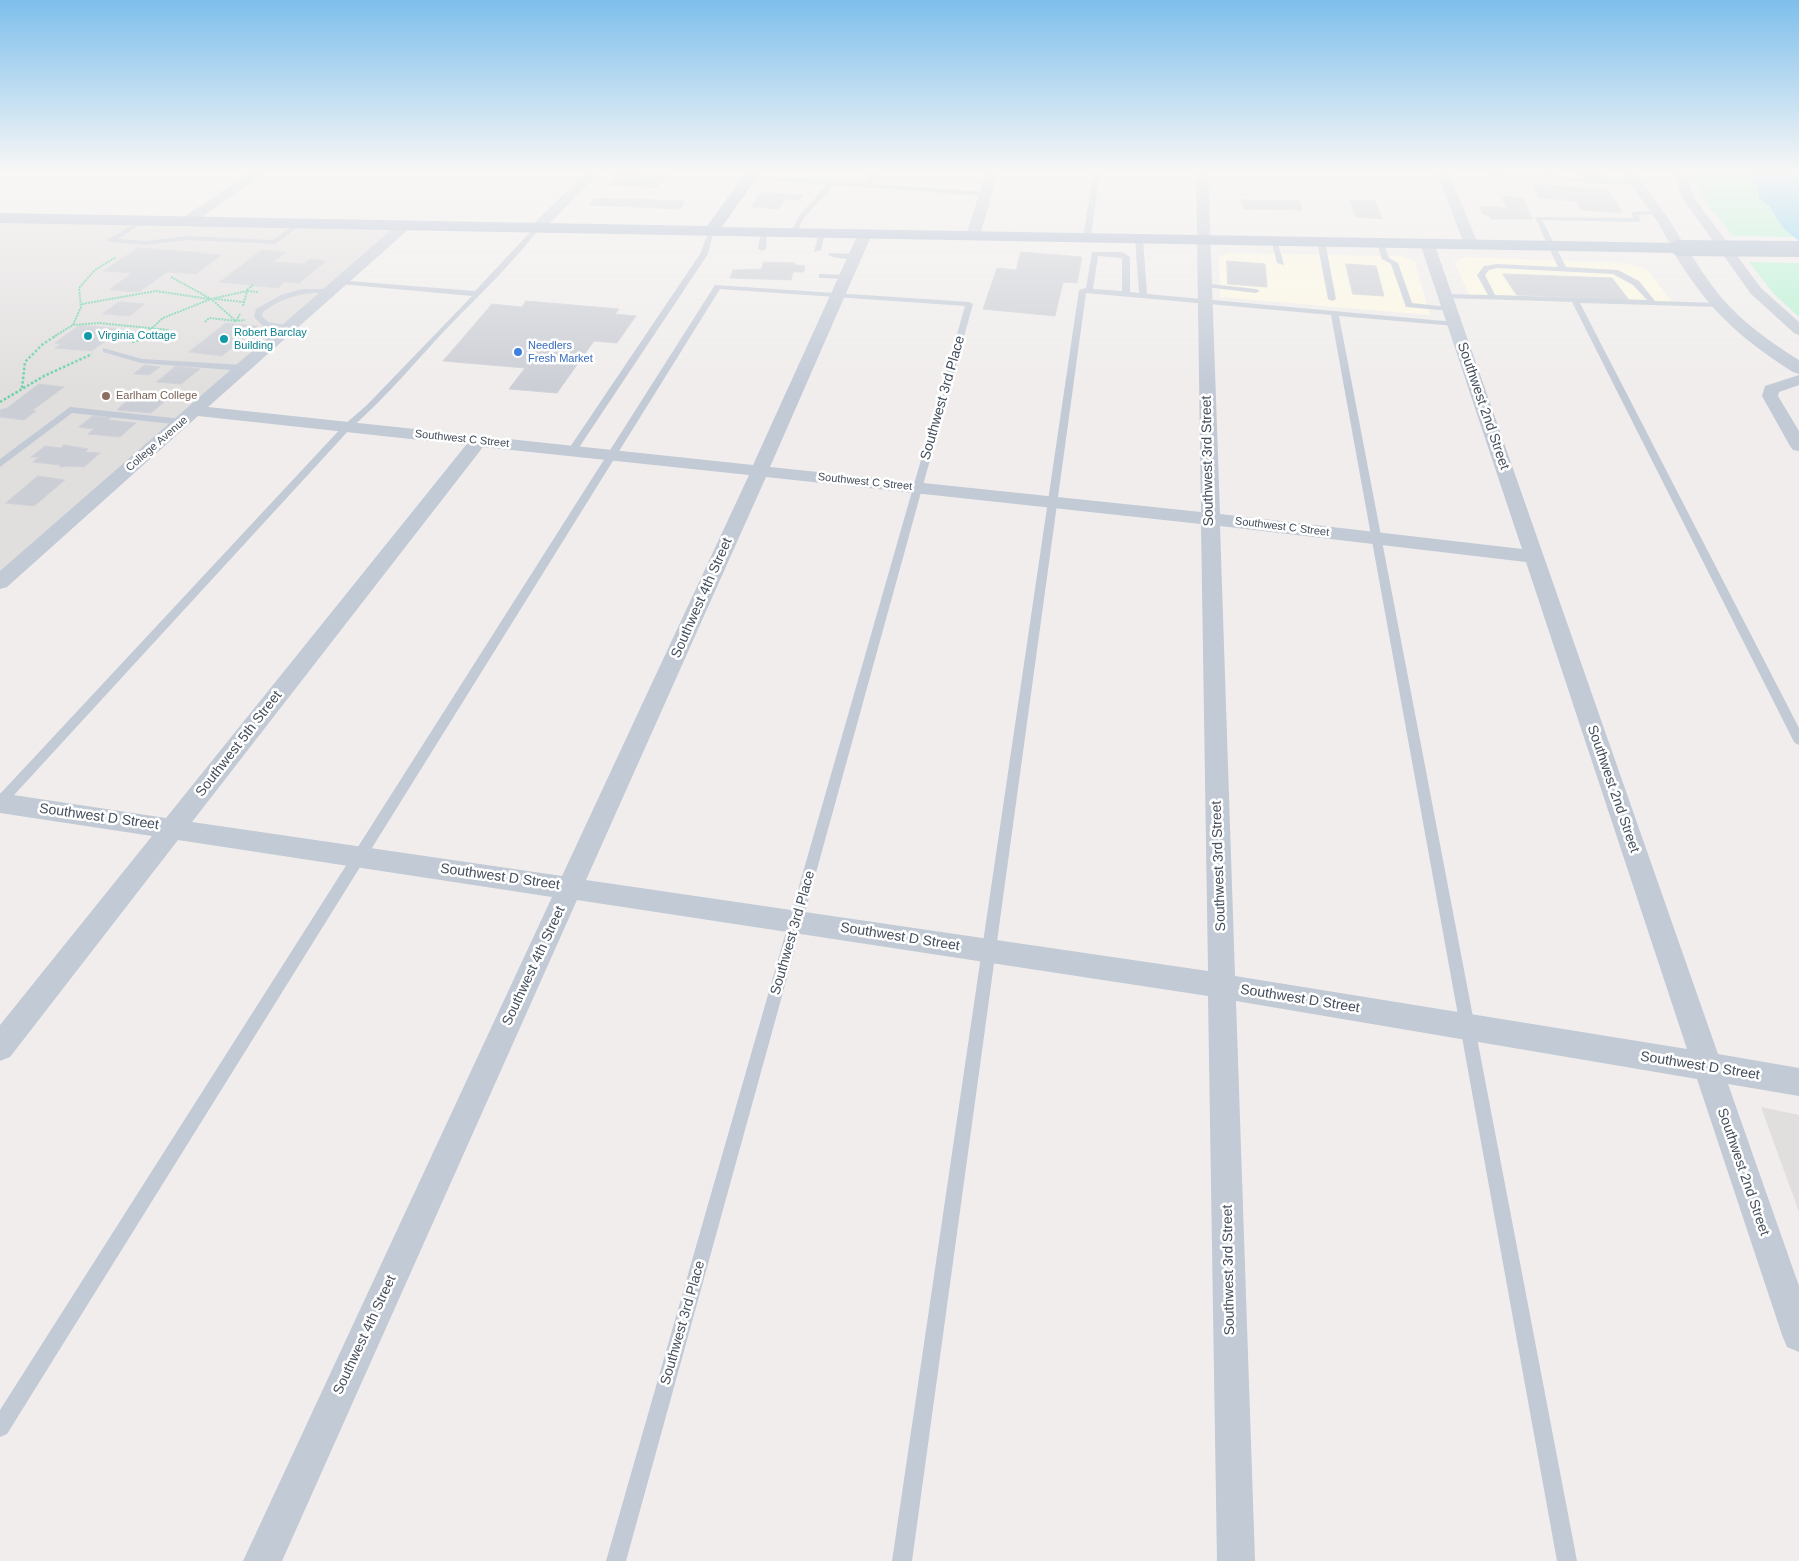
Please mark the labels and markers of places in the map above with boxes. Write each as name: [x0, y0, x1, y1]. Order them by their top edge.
place label: Robert Barclay Building: [234, 326, 307, 352]
place label: Virginia Cottage: [98, 329, 176, 343]
marker: Virginia Cottage: [82, 330, 94, 342]
marker: Robert Barclay Building: [218, 333, 230, 345]
place label: Needlers Fresh Market: [528, 339, 593, 365]
marker: Needlers Fresh Market: [512, 346, 524, 358]
place label: Earlham College: [116, 389, 197, 403]
marker: Earlham College: [100, 390, 112, 402]

